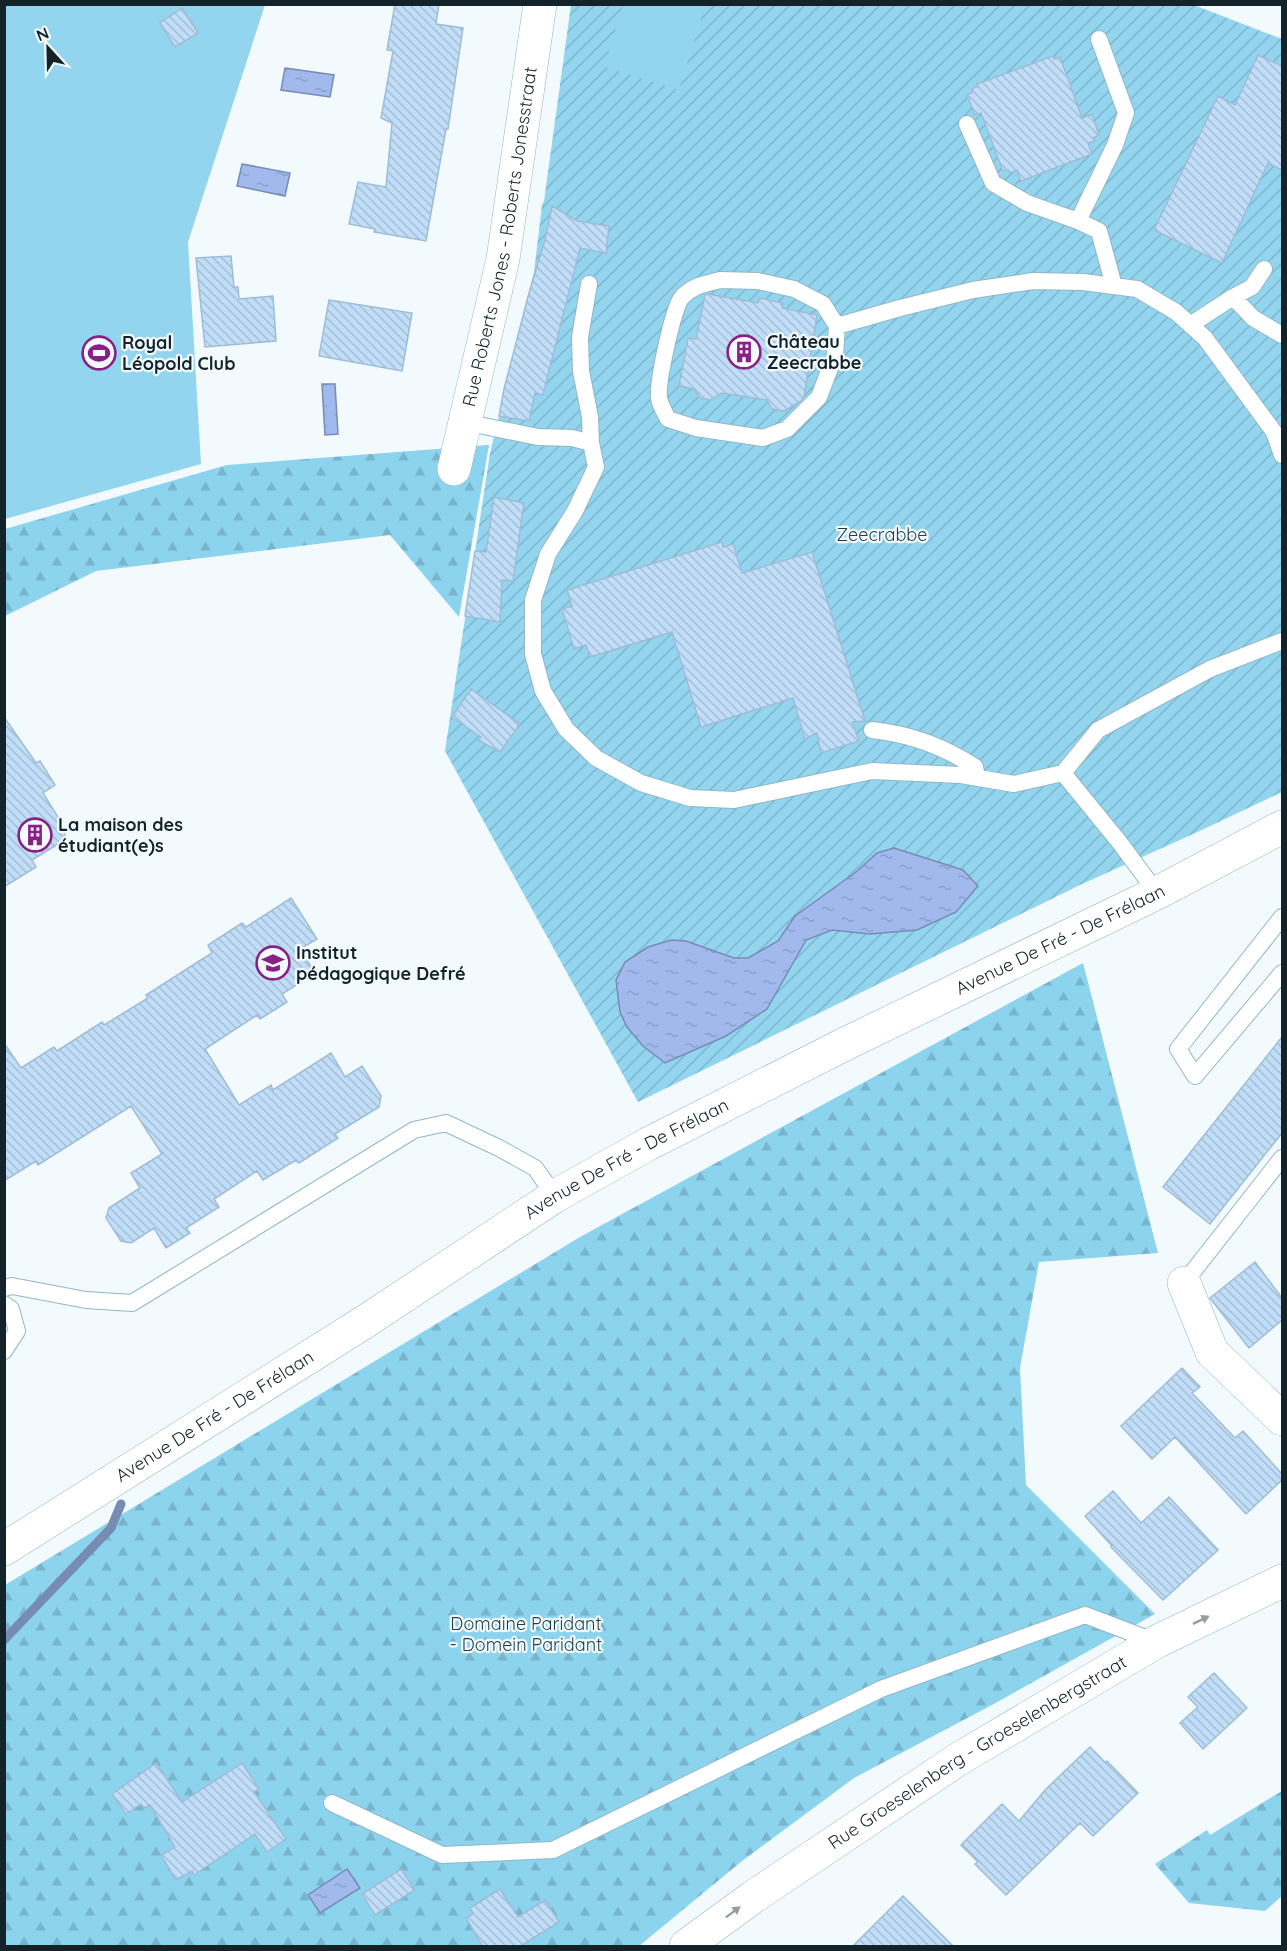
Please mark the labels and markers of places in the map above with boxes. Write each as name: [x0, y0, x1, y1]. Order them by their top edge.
place label: Château Zeecrabbe: [767, 330, 861, 374]
place label: Royal Léopold Club: [122, 331, 235, 375]
building icon: Château Zeecrabbe: [726, 334, 762, 370]
sports icon: Royal Léopold Club: [81, 335, 117, 371]
place label: La maison des étudiant(e)s: [58, 813, 183, 857]
building icon: La maison des étudiant(e)s: [17, 817, 53, 853]
place label: Institut pédagogique Defré: [296, 941, 466, 985]
school or university icon: Institut pédagogique Defré: [255, 945, 291, 981]

